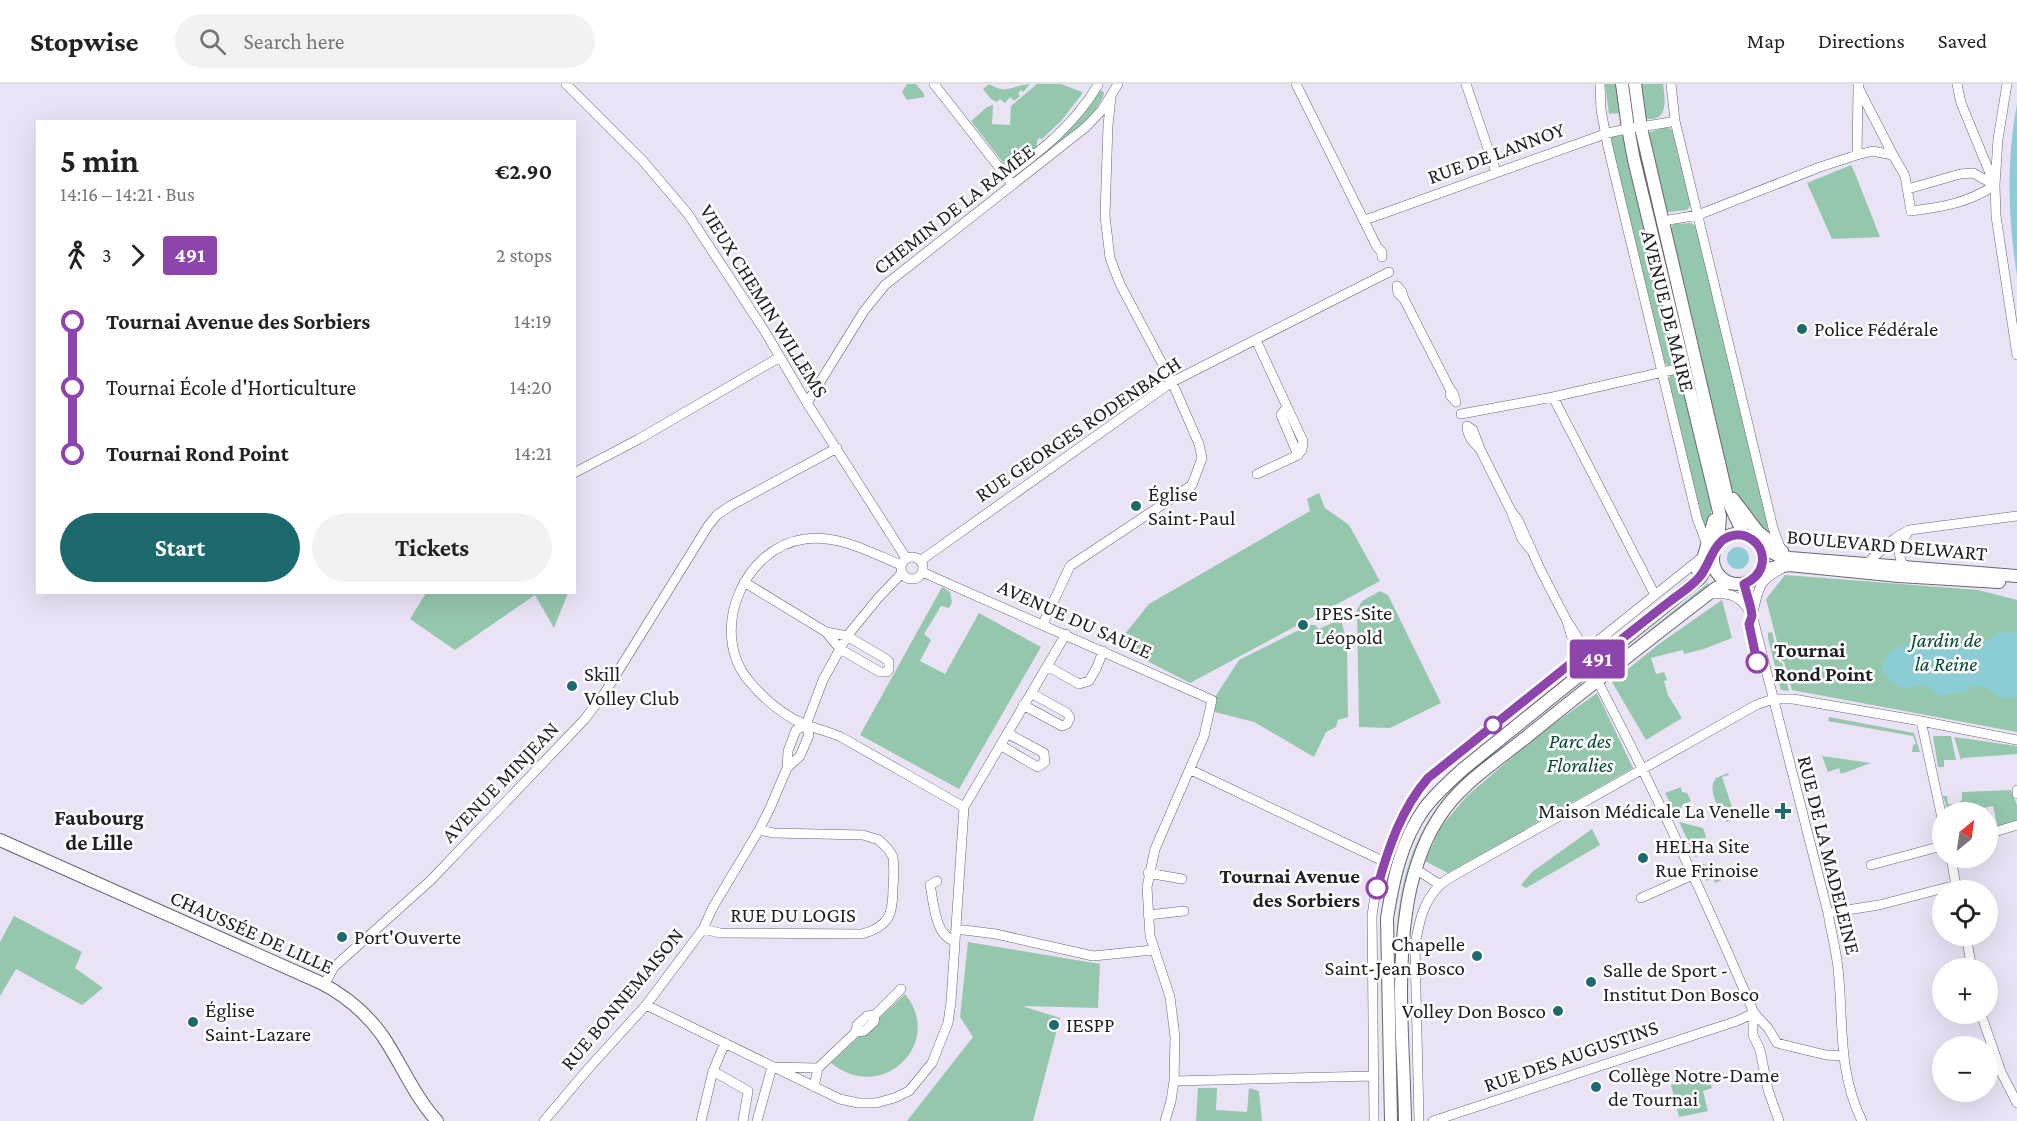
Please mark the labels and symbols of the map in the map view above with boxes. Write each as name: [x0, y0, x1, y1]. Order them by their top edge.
street label: RUE DE LANNOY: [1424, 117, 1569, 189]
street label: CHEMIN DE LA RAMÉE: [869, 139, 1039, 279]
street label: VIEUX CHEMIN WILLEMS: [695, 200, 833, 402]
street label: AVENUE DE MAIRE: [1636, 228, 1700, 394]
place label: Police Fédérale: [1814, 317, 1938, 341]
marker: Police Fédérale: [1795, 322, 1809, 336]
street label: RUE GEORGES RODENBACH: [971, 351, 1185, 507]
place label: Église Saint-Paul: [1148, 482, 1235, 530]
marker: Église Saint-Paul: [1129, 499, 1143, 513]
street label: BOULEVARD DELWART: [1786, 524, 1989, 566]
street label: AVENUE DU SAULE: [994, 574, 1156, 664]
place label: IPES-Site Léopold: [1315, 601, 1392, 649]
marker: IPES-Site Léopold: [1296, 618, 1310, 632]
park label: Jardin de la Reine: [1907, 628, 1982, 676]
place label: Tournai Rond Point: [1774, 638, 1873, 686]
line badge: 491: [1562, 640, 1632, 678]
marker: Tournai Rond Point: [1746, 651, 1768, 673]
place label: Skill Volley Club: [584, 662, 679, 710]
marker: Skill Volley Club: [565, 679, 579, 693]
unlabelled marker: [1484, 716, 1502, 734]
street label: AVENUE MINJEAN: [436, 717, 564, 847]
park label: Parc des Floralies: [1547, 729, 1614, 777]
street label: RUE DE LA MADELEINE: [1793, 753, 1865, 957]
place label: Maison Médicale La Venelle: [1538, 799, 1770, 823]
marker: Maison Médicale La Venelle: [1774, 802, 1792, 820]
north arrow: [1932, 802, 1998, 868]
district label: Faubourg de Lille: [54, 805, 144, 855]
place label: HELHa Site Rue Frinoise: [1655, 834, 1759, 882]
marker: HELHa Site Rue Frinoise: [1636, 851, 1650, 865]
place label: Tournai Avenue des Sorbiers: [1219, 864, 1360, 912]
marker: Tournai Avenue des Sorbiers: [1366, 877, 1388, 899]
street label: CHAUSSÉE DE LILLE: [167, 885, 337, 979]
street label: RUE DU LOGIS: [730, 903, 856, 927]
street label: RUE BONNEMAISON: [555, 923, 689, 1075]
place label: Port'Ouverte: [354, 925, 461, 949]
marker: Port'Ouverte: [335, 930, 349, 944]
place label: Chapelle Saint-Jean Bosco: [1325, 932, 1465, 980]
marker: Chapelle Saint-Jean Bosco: [1470, 949, 1484, 963]
place label: Salle de Sport - Institut Don Bosco: [1603, 958, 1759, 1006]
marker: Salle de Sport - Institut Don Bosco: [1584, 975, 1598, 989]
place label: Église Saint-Lazare: [205, 998, 311, 1046]
place label: Volley Don Bosco: [1402, 999, 1546, 1023]
marker: Volley Don Bosco: [1551, 1004, 1565, 1018]
place label: IESPP: [1066, 1013, 1115, 1037]
marker: Église Saint-Lazare: [186, 1015, 200, 1029]
street label: RUE DES AUGUSTINS: [1481, 1015, 1662, 1097]
marker: IESPP: [1047, 1018, 1061, 1032]
place label: Collège Notre-Dame de Tournai: [1608, 1063, 1779, 1111]
marker: Collège Notre-Dame de Tournai: [1589, 1080, 1603, 1094]

